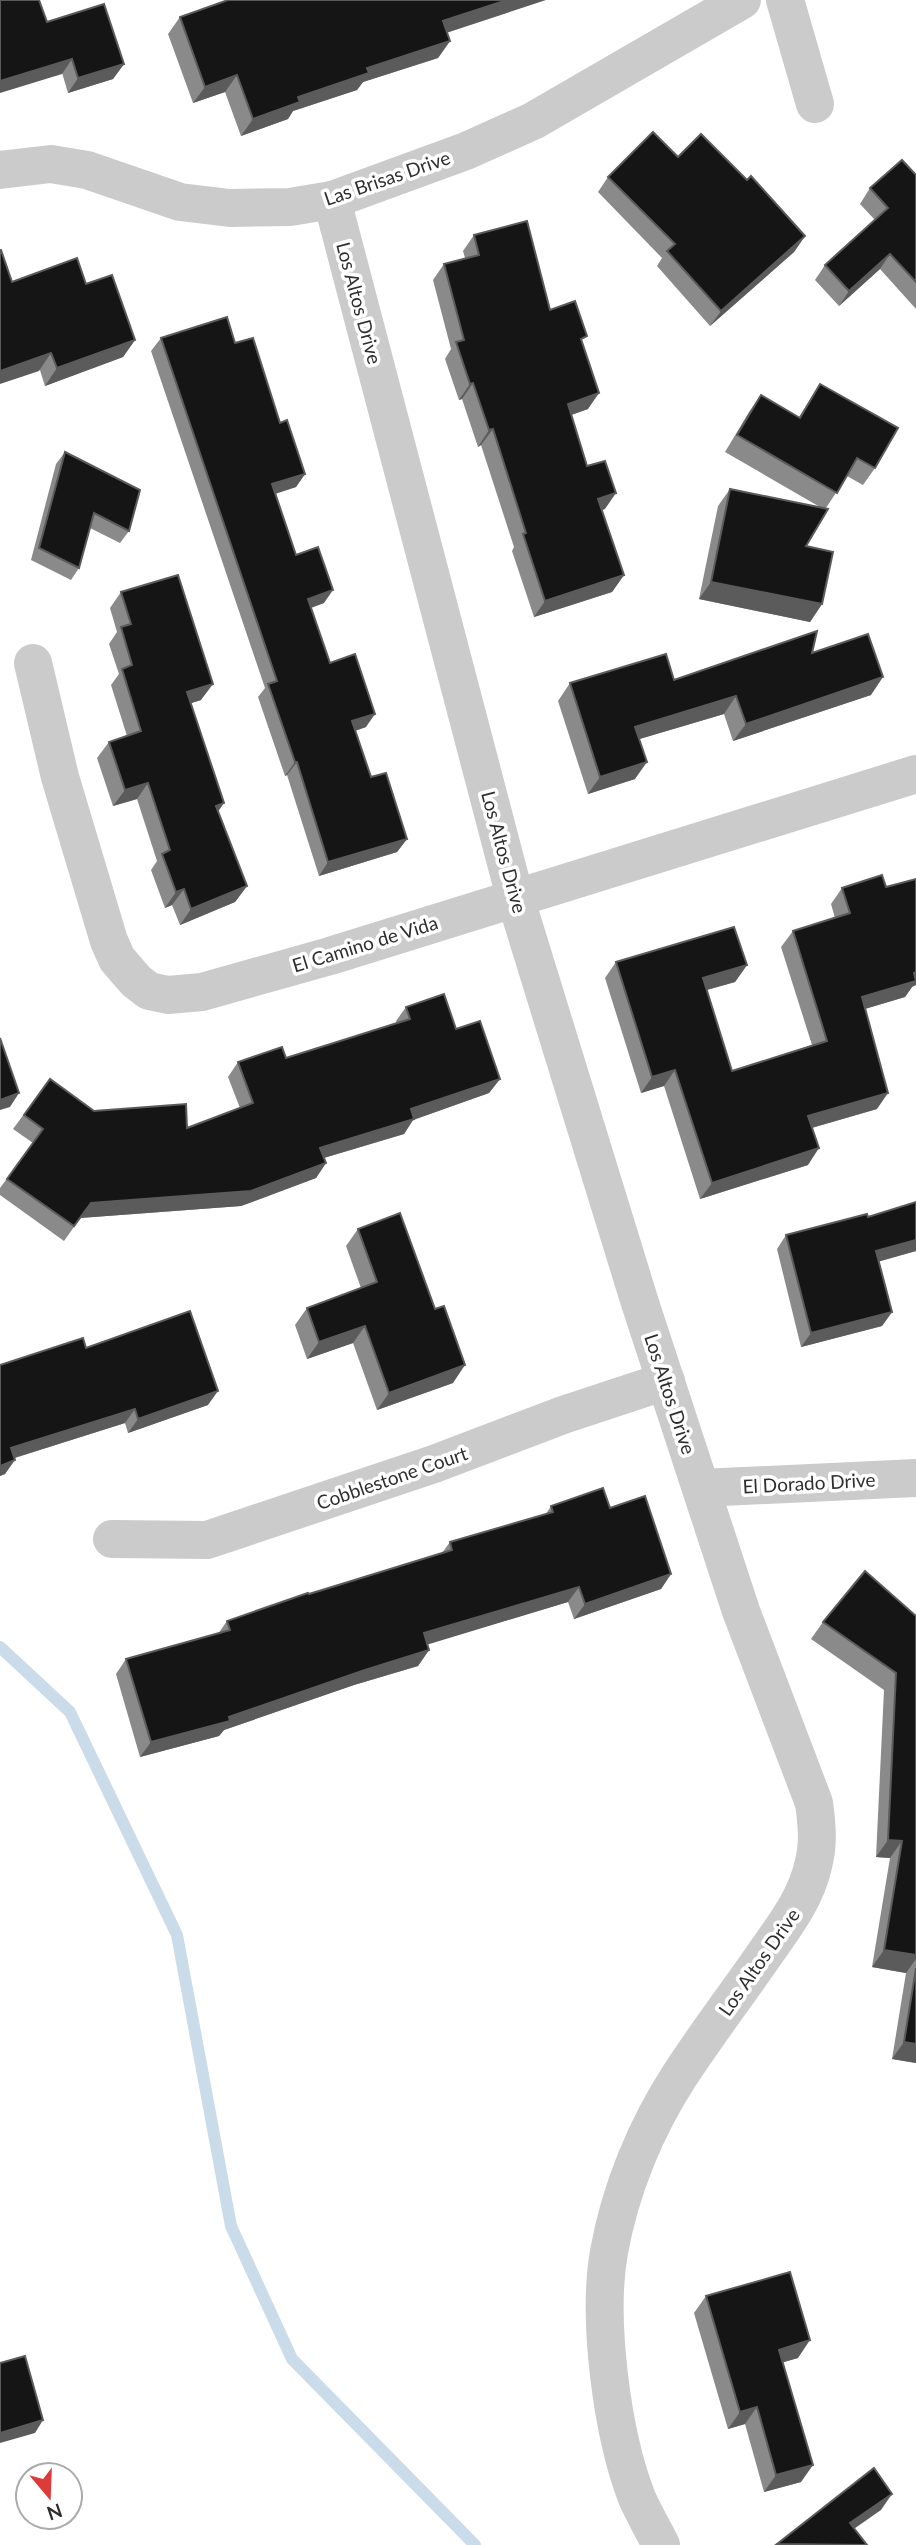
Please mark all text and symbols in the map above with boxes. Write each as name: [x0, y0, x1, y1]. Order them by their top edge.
street label: Las Brisas Drive: [321, 145, 453, 210]
street label: Los Altos Drive: [332, 239, 387, 366]
street label: Los Altos Drive: [477, 788, 532, 915]
street label: El Camino de Vida: [289, 910, 440, 977]
street label: Los Altos Drive: [640, 1331, 701, 1457]
street label: Cobblestone Court: [313, 1441, 470, 1514]
street label: El Dorado Drive: [742, 1468, 876, 1497]
street label: Los Altos Drive: [713, 1904, 804, 2020]
north arrow: [14, 2461, 84, 2531]
text: N: [44, 2499, 65, 2526]

